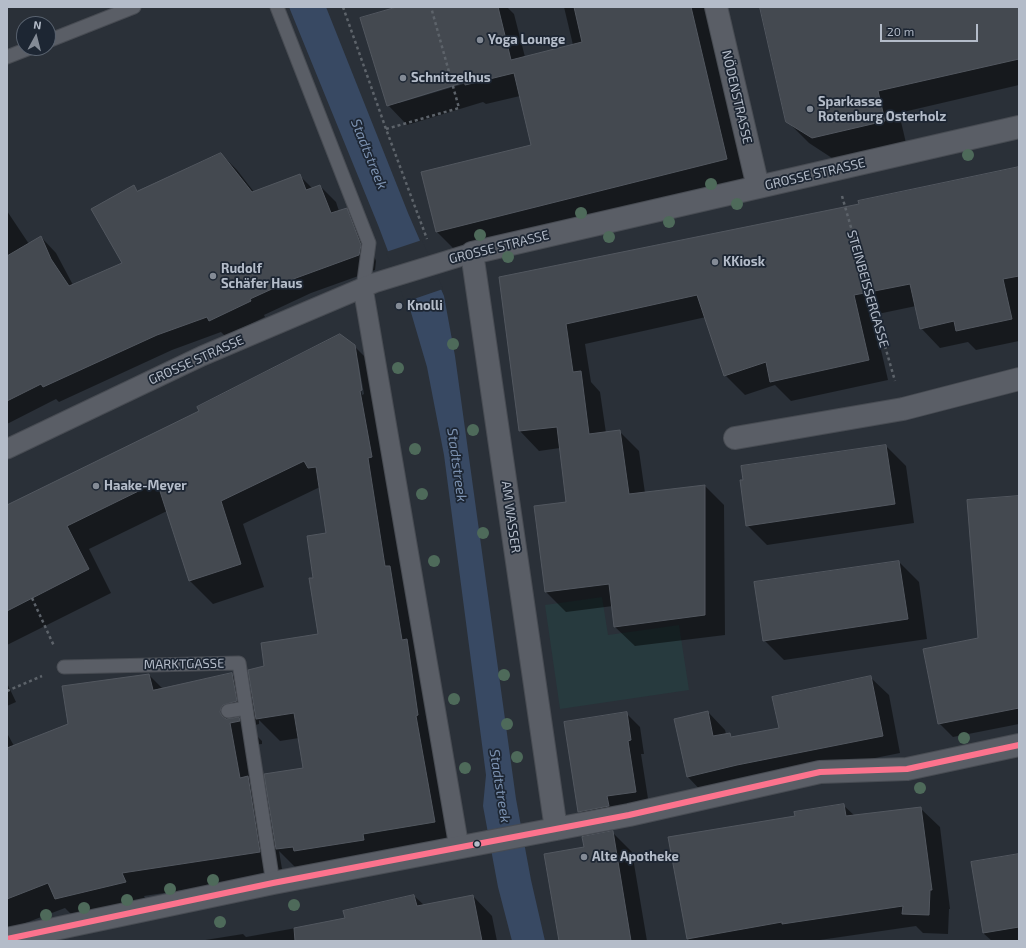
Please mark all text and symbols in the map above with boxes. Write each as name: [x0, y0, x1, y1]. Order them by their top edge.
north arrow: [16, 16, 56, 56]
scale bar: [882, 16, 980, 42]
text: N: [33, 18, 42, 32]
text: 20 m: [887, 24, 914, 38]
place label: Yoga Lounge: [488, 32, 565, 48]
marker: Yoga Lounge: [475, 35, 485, 45]
street label: NÖDENSTRASSE: [719, 49, 755, 145]
place label: Schnitzelhus: [411, 70, 491, 86]
marker: Schnitzelhus: [398, 73, 408, 83]
place label: Sparkasse Rotenburg Osterholz: [818, 94, 946, 125]
marker: Sparkasse Rotenburg Osterholz: [805, 104, 815, 114]
water label: Stadtstreek: [347, 116, 391, 192]
street label: GROSSE STRASSE: [763, 155, 867, 193]
street label: GROSSE STRASSE: [447, 227, 551, 267]
street label: STEINBEISSERGASSE: [844, 228, 892, 350]
place label: KKiosk: [723, 254, 765, 270]
marker: KKiosk: [710, 257, 720, 267]
place label: Rudolf Schäfer Haus: [221, 261, 302, 292]
marker: Rudolf Schäfer Haus: [208, 271, 218, 281]
place label: Knolli: [407, 298, 443, 314]
marker: Knolli: [394, 301, 404, 311]
street label: GROSSE STRASSE: [146, 332, 246, 388]
water label: Stadtstreek: [443, 427, 471, 503]
place label: Haake-Meyer: [104, 478, 187, 494]
street label: AM WASSER: [498, 480, 524, 554]
marker: Haake-Meyer: [91, 481, 101, 491]
street label: MARKTGASSE: [144, 655, 224, 673]
water label: Stadtstreek: [486, 748, 514, 824]
unlabelled marker: [472, 839, 482, 849]
place label: Alte Apotheke: [592, 849, 679, 865]
marker: Alte Apotheke: [579, 852, 589, 862]

